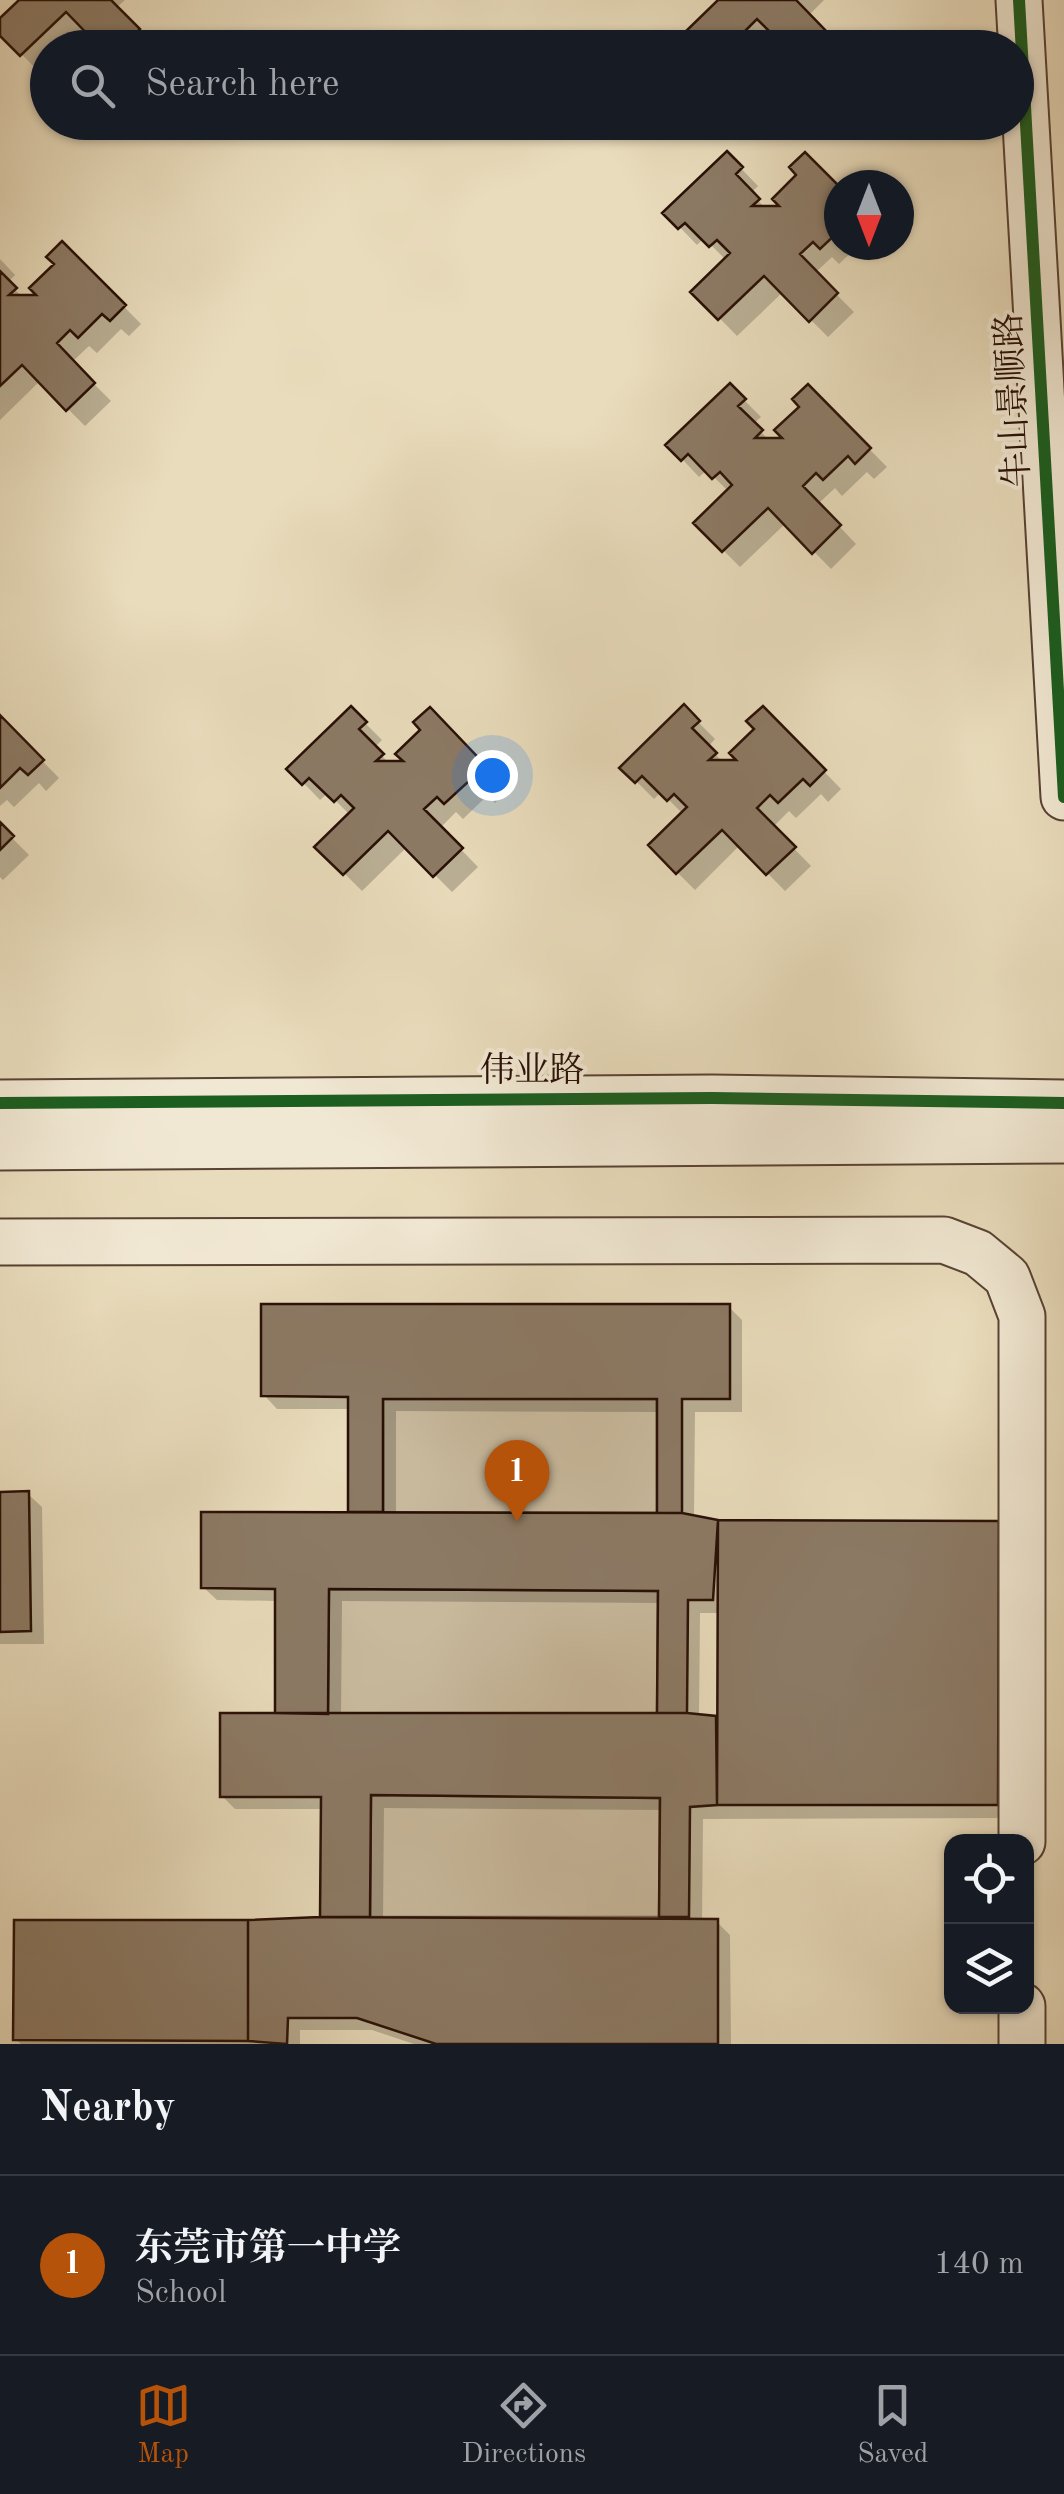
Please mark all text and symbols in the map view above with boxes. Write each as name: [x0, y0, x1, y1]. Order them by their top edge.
search box: [30, 30, 1034, 140]
icon: search: [65, 58, 120, 113]
text: Search here: [145, 66, 340, 104]
north arrow: [824, 170, 914, 260]
street label: 牛山景顺路: [989, 312, 1037, 488]
your location: [467, 750, 518, 801]
street label: 伟业路: [479, 1051, 585, 1089]
pin: 1: [484, 1440, 550, 1522]
map controls: [944, 1834, 1034, 2014]
button: locate: [944, 1834, 1034, 1924]
button: layers: [944, 1924, 1034, 2014]
text: Nearby: [40, 2088, 176, 2130]
text: 东莞市第一中学: [135, 2231, 401, 2269]
text: 1: [63, 2249, 82, 2281]
text: 140 m: [934, 2249, 1024, 2281]
text: School: [135, 2278, 227, 2310]
tab: Map: [136, 2378, 191, 2473]
tab: Directions: [462, 2378, 586, 2473]
tab: Saved: [857, 2378, 928, 2473]

